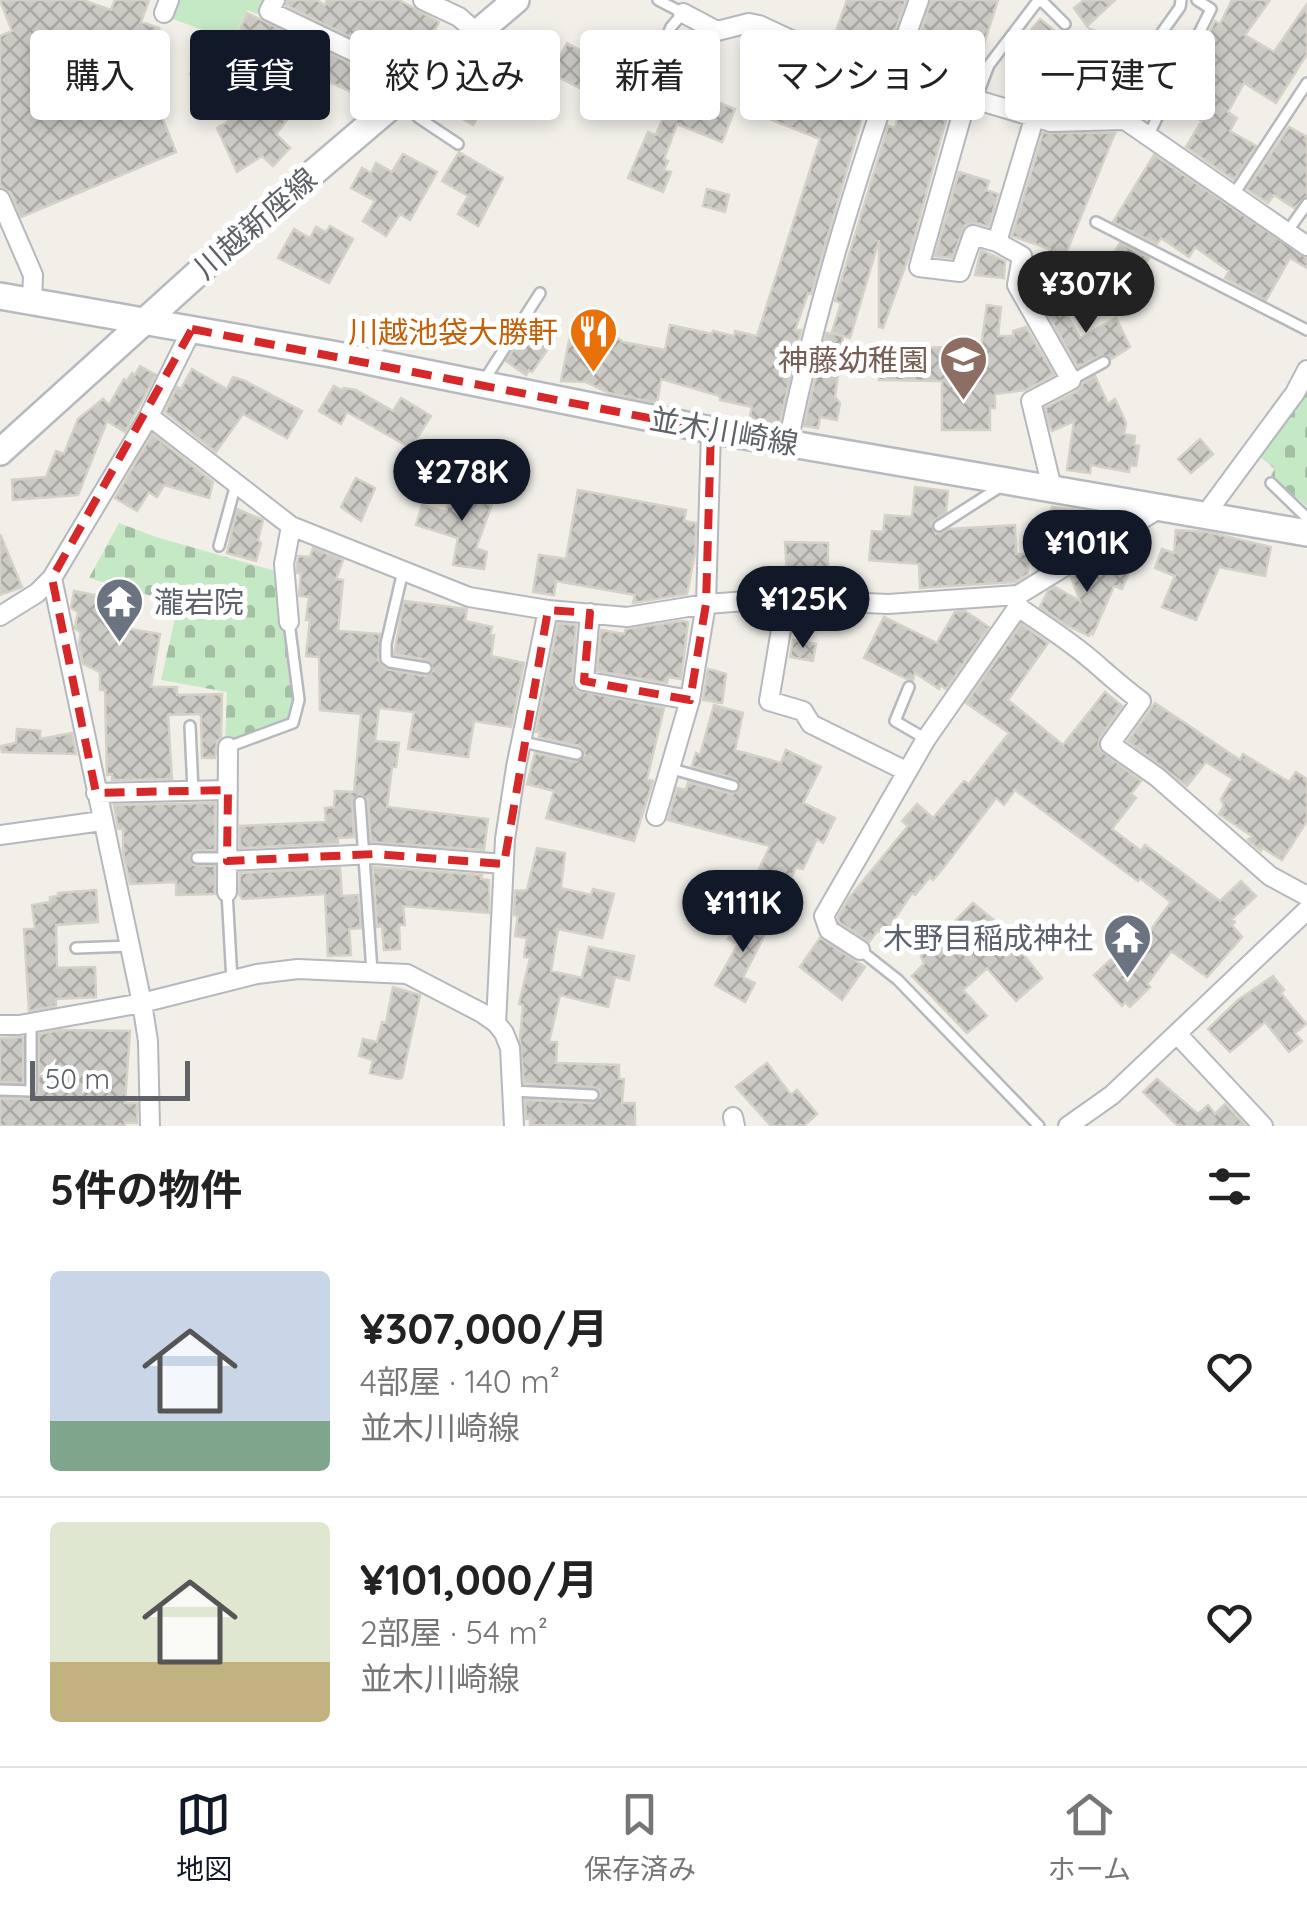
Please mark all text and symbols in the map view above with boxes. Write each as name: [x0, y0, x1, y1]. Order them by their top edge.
chip: 購入: [30, 30, 170, 120]
chip: 賃貸: [190, 30, 330, 120]
chip: 絞り込み: [350, 30, 560, 120]
chip: 新着: [580, 30, 720, 120]
chip: マンション: [740, 30, 985, 120]
chip: 一戸建て: [1005, 30, 1215, 120]
street label: 川越新座線: [186, 159, 324, 287]
pin: ¥307K: [1016, 251, 1156, 336]
text: ¥307K: [1039, 263, 1133, 303]
restaurant icon: 川越池袋大勝軒: [567, 306, 619, 374]
place label: 川越池袋大勝軒: [348, 313, 558, 351]
school or university icon: 神藤幼稚園: [937, 334, 989, 402]
place label: 神藤幼稚園: [778, 341, 928, 379]
street label: 並木川崎線: [647, 399, 801, 463]
pin: ¥278K: [392, 439, 532, 524]
text: ¥278K: [415, 451, 509, 491]
pin: ¥101K: [1017, 510, 1157, 595]
text: ¥101K: [1045, 522, 1129, 562]
pin: ¥125K: [733, 566, 873, 651]
temple icon: 瀧岩院: [93, 576, 145, 644]
text: ¥125K: [758, 578, 848, 618]
place label: 瀧岩院: [154, 583, 244, 621]
pin: ¥111K: [673, 870, 813, 955]
text: ¥111K: [704, 882, 782, 922]
temple icon: 木野目稲成神社: [1102, 912, 1154, 980]
place label: 木野目稲成神社: [883, 919, 1093, 957]
scale bar: [30, 1056, 190, 1100]
text: 50 m: [45, 1061, 110, 1096]
icon: filters: [1202, 1159, 1257, 1214]
text: 5件の物件: [50, 1163, 242, 1216]
text: ¥307,000/月: [360, 1302, 608, 1355]
icon: home: [130, 1311, 250, 1431]
icon: heart: [1202, 1344, 1257, 1399]
text: 4部屋 · 140 m²: [360, 1361, 560, 1401]
text: 並木川崎線: [360, 1407, 520, 1447]
text: ¥101,000/月: [360, 1553, 598, 1606]
icon: home: [130, 1562, 250, 1682]
icon: heart: [1202, 1595, 1257, 1650]
text: 2部屋 · 54 m²: [360, 1612, 548, 1652]
text: 並木川崎線: [360, 1658, 520, 1698]
tab: 地図: [176, 1787, 232, 1887]
tab: 保存済み: [584, 1787, 696, 1887]
tab: ホーム: [1048, 1787, 1131, 1887]

